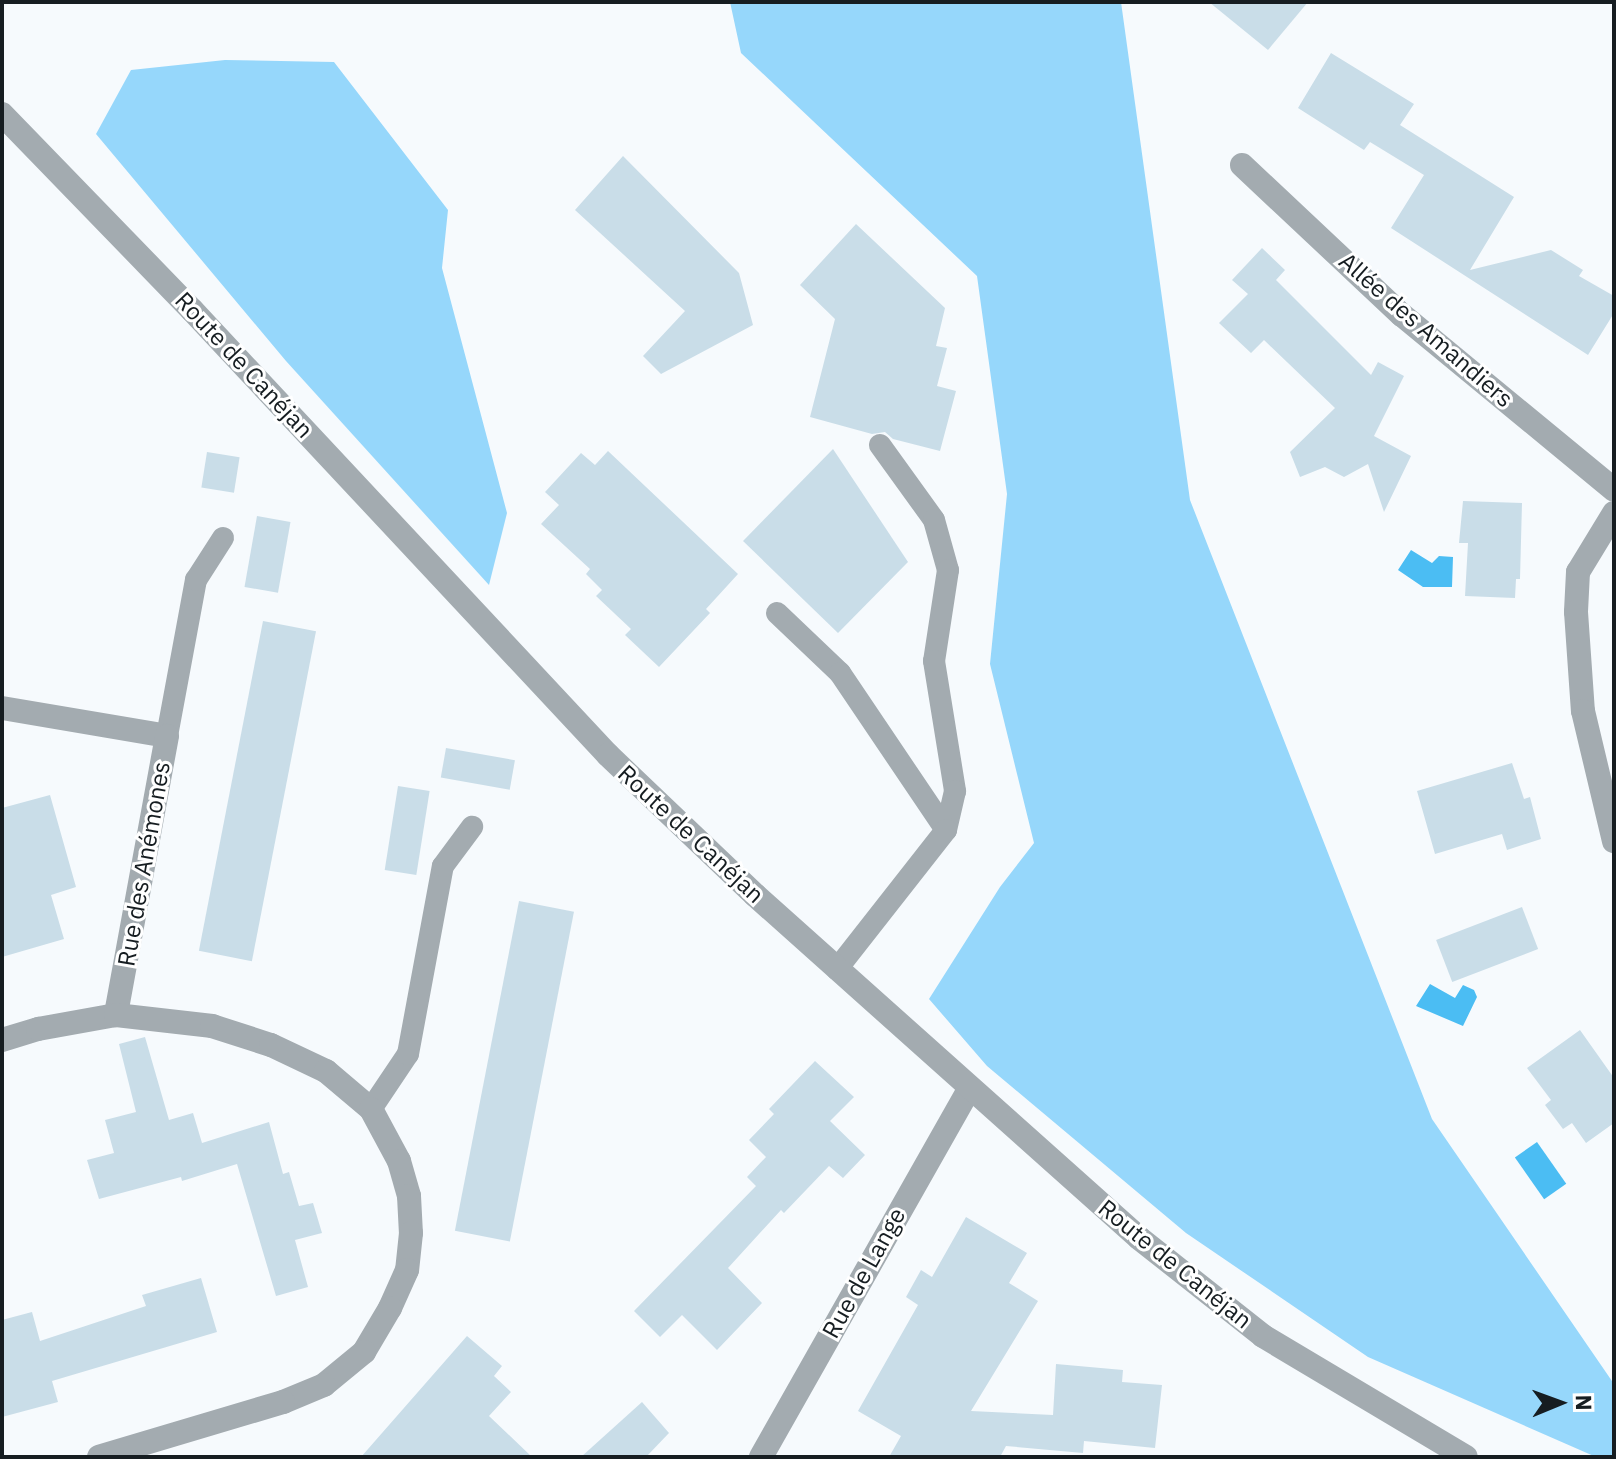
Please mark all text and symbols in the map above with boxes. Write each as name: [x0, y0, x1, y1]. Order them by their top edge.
street label: Allée des Amandiers: [1333, 247, 1519, 413]
street label: Route de Canéjan: [169, 286, 319, 444]
street label: Rue des Anémones: [112, 759, 176, 969]
street label: Route de Canéjan: [612, 759, 770, 909]
street label: Route de Canéjan: [1093, 1193, 1257, 1335]
street label: Rue de Lange: [816, 1203, 912, 1343]
north arrow: [1520, 1363, 1600, 1443]
text: N: [1570, 1394, 1599, 1411]

